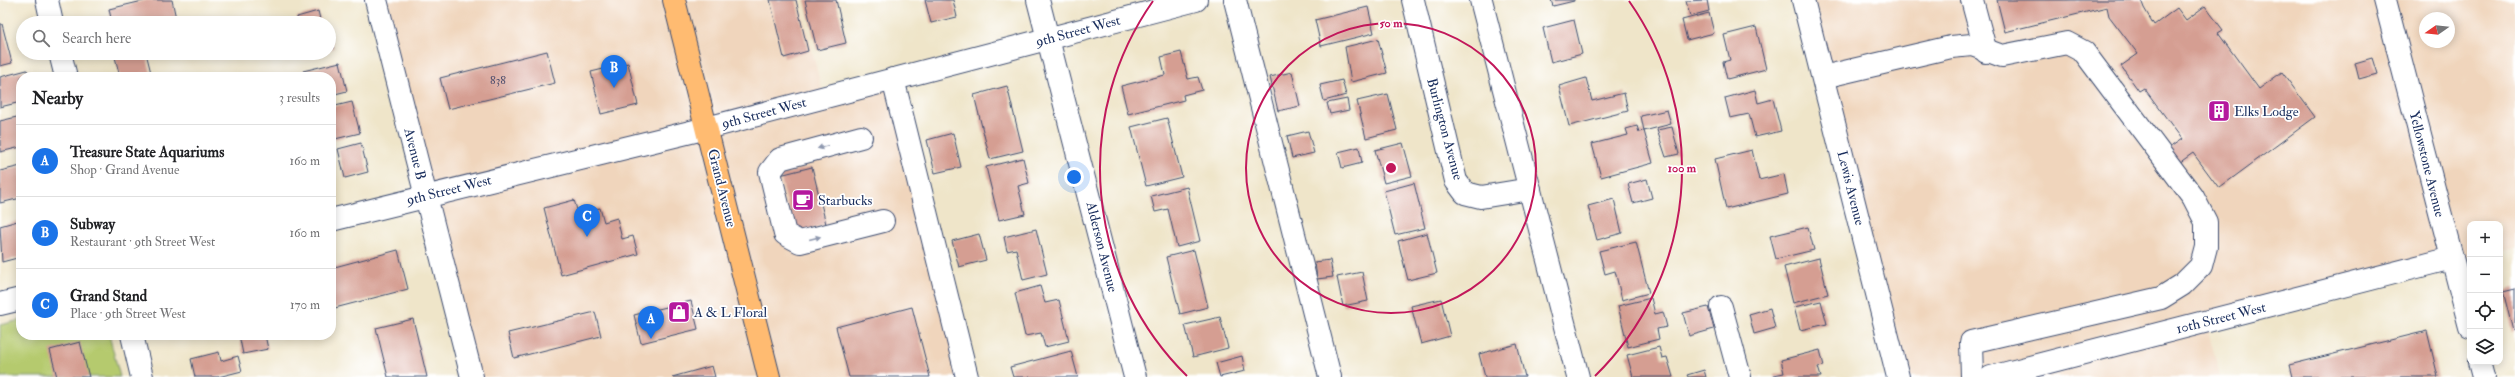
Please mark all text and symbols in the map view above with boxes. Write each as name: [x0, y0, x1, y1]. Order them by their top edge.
street label: 9th Street West: [1033, 11, 1123, 51]
north arrow: [2419, 12, 2455, 48]
search box: [16, 16, 336, 60]
text: 50 m: [1379, 16, 1403, 31]
icon: search: [30, 27, 52, 49]
text: Search here: [62, 29, 131, 48]
pin: B: [601, 55, 627, 88]
house number: 838: [490, 73, 506, 88]
street label: Burlington Avenue: [1423, 76, 1467, 182]
text: Nearby: [32, 88, 83, 109]
text: 3 results: [279, 90, 320, 106]
street label: 9th Street West: [719, 93, 809, 133]
building icon: Elks Lodge: [2206, 98, 2232, 124]
place label: Elks Lodge: [2234, 103, 2299, 120]
street label: Yellowstone Avenue: [2406, 109, 2448, 219]
street label: Avenue B: [400, 125, 430, 182]
text: Treasure State Aquariums: [70, 143, 224, 162]
one-way arrow: [817, 144, 829, 150]
street label: Grand Avenue: [704, 147, 740, 229]
street label: Lewis Avenue: [1833, 149, 1869, 227]
text: A: [41, 153, 49, 169]
text: 160 m: [289, 153, 320, 169]
centre of rings: [1384, 161, 1398, 175]
text: 100 m: [1668, 161, 1697, 176]
text: Shop · Grand Avenue: [70, 162, 179, 178]
your location: [1064, 167, 1084, 187]
street label: 9th Street West: [404, 171, 494, 209]
cafe icon: Starbucks: [790, 187, 816, 213]
place label: Starbucks: [818, 192, 873, 209]
street label: Alderson Avenue: [1082, 199, 1121, 294]
pin: C: [574, 204, 600, 237]
text: Subway: [70, 215, 115, 234]
map controls: [2467, 221, 2503, 365]
button: +: [2467, 221, 2503, 257]
text: B: [41, 225, 49, 241]
text: 160 m: [289, 225, 320, 241]
text: Restaurant · 9th Street West: [70, 234, 215, 250]
one-way arrow: [809, 235, 821, 241]
button: −: [2467, 257, 2503, 293]
text: Grand Stand: [70, 287, 147, 306]
button: locate: [2467, 293, 2503, 329]
text: C: [40, 297, 50, 313]
text: 170 m: [290, 297, 320, 313]
shop icon: A & L Floral: [666, 299, 692, 325]
street label: 10th Street West: [2174, 299, 2268, 337]
place label: A & L Floral: [693, 304, 768, 321]
text: Place · 9th Street West: [70, 306, 186, 322]
pin: A: [638, 306, 664, 339]
button: layers: [2467, 329, 2503, 365]

